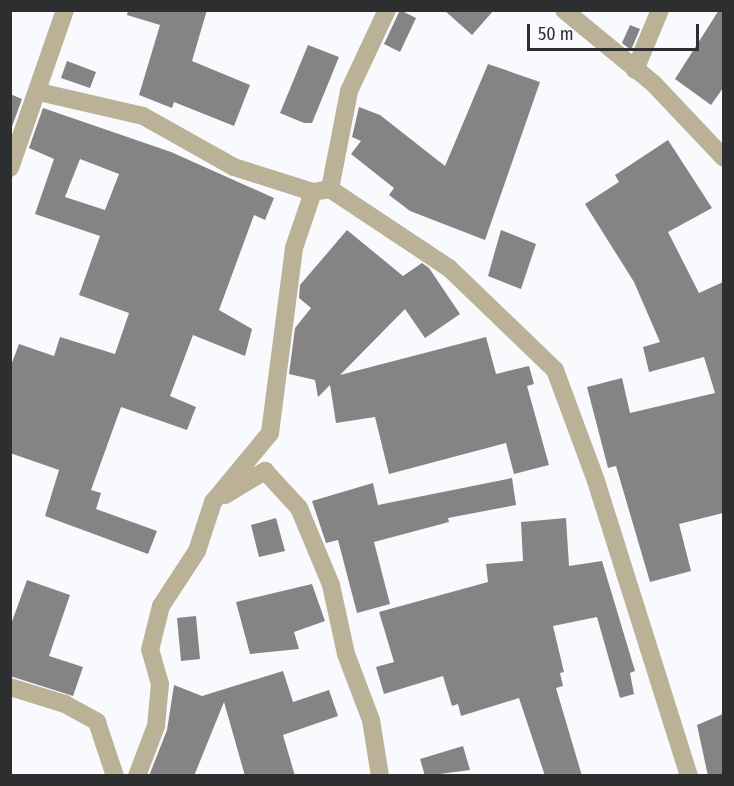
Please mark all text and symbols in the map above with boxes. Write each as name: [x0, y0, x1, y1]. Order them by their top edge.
scale bar: [530, 12, 702, 50]
text: 50 m: [538, 23, 574, 45]

